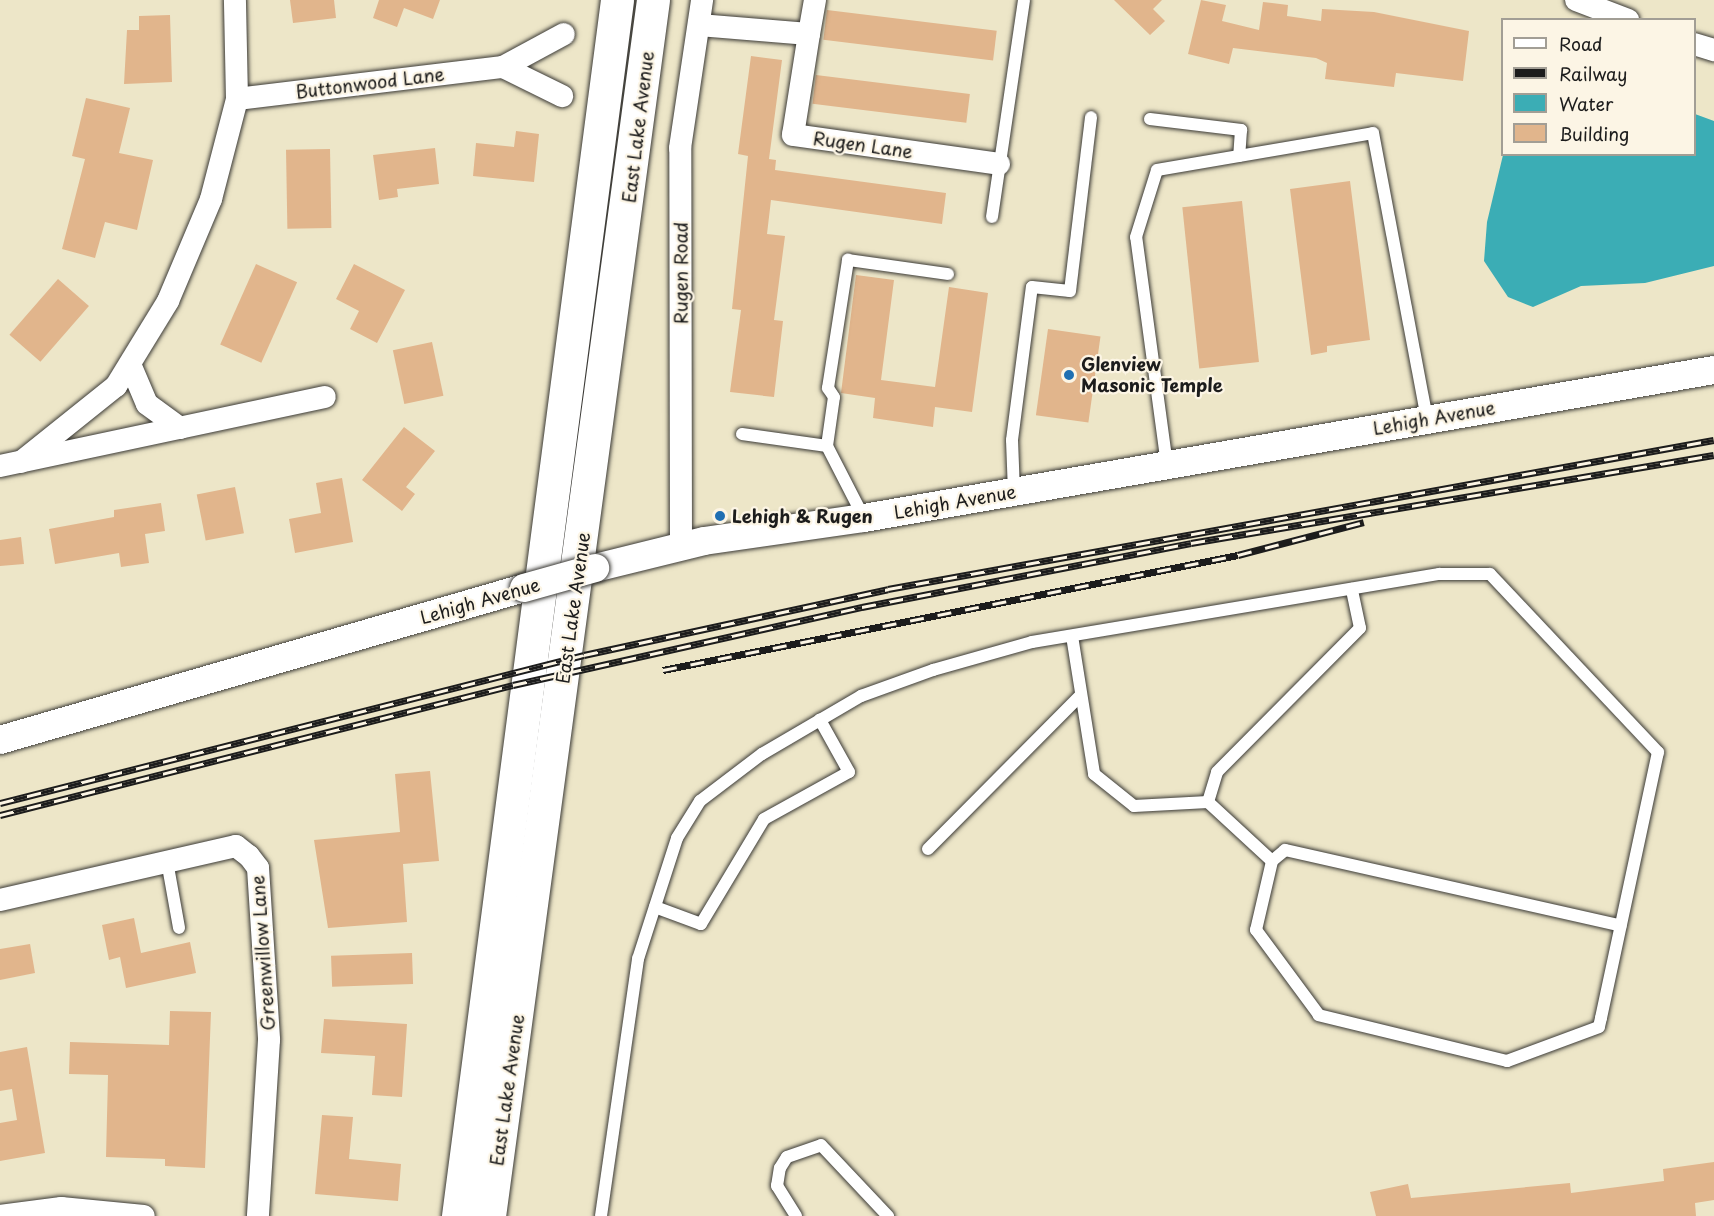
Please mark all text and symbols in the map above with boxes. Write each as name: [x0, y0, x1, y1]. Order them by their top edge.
legend: [1501, 18, 1696, 156]
text: Road: [1559, 30, 1603, 57]
street label: East Lake Avenue: [618, 50, 658, 204]
text: Railway: [1559, 60, 1627, 87]
street label: Buttonwood Lane: [294, 63, 446, 103]
text: Water: [1559, 90, 1613, 117]
text: Building: [1559, 120, 1629, 147]
street label: Rugen Lane: [811, 127, 915, 163]
street label: Rugen Road: [670, 222, 692, 324]
place label: Glenview Masonic Temple: [1081, 354, 1223, 397]
marker: Glenview Masonic Temple: [1062, 368, 1076, 382]
street label: Lehigh Avenue: [1371, 397, 1497, 439]
street label: Lehigh Avenue: [892, 481, 1018, 523]
place label: Lehigh & Rugen: [732, 505, 872, 527]
marker: Lehigh & Rugen: [713, 509, 727, 523]
street label: East Lake Avenue: [552, 531, 594, 685]
street label: Lehigh Avenue: [417, 574, 543, 628]
street label: Greenwillow Lane: [247, 875, 279, 1031]
street label: East Lake Avenue: [486, 1013, 528, 1167]

